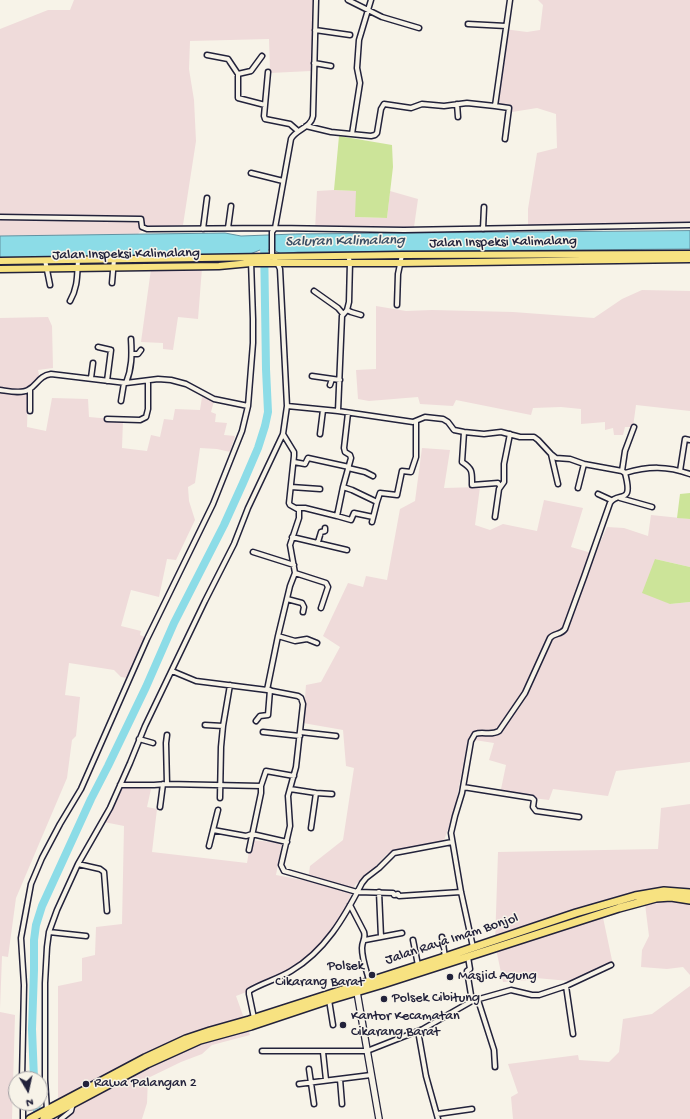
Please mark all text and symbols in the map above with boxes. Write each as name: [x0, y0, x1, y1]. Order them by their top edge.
water label: Saluran Kalimalang: [285, 232, 405, 252]
street label: Jalan Inspeksi Kalimalang: [429, 233, 577, 253]
street label: Jalan Inspeksi Kalimalang: [52, 245, 200, 265]
street label: Jalan Raya Imam Bonjol: [383, 911, 521, 969]
place label: Polsek Cikarang Barat: [275, 959, 364, 992]
place label: Masjid Agung: [458, 969, 537, 985]
marker: Polsek Cikarang Barat: [367, 970, 377, 980]
marker: Masjid Agung: [445, 972, 455, 982]
place label: Polsek Cibitung: [392, 991, 480, 1007]
marker: Polsek Cibitung: [379, 994, 389, 1004]
place label: Kantor Kecamatan Cikarang Barat: [351, 1009, 460, 1042]
marker: Kantor Kecamatan Cikarang Barat: [338, 1020, 348, 1030]
north arrow: [8, 1071, 48, 1111]
place label: Rawa Palangan 2: [94, 1076, 197, 1092]
marker: Rawa Palangan 2: [81, 1079, 91, 1089]
text: N: [25, 1095, 34, 1108]

